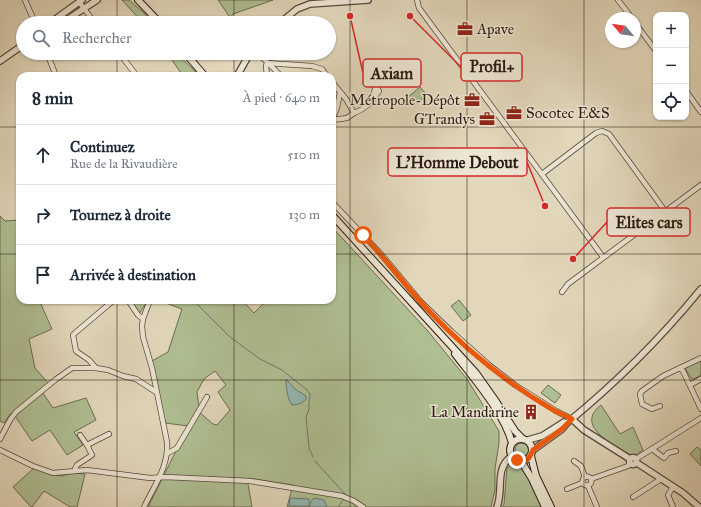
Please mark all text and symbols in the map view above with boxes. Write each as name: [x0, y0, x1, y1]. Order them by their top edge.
north arrow: [605, 12, 641, 48]
map controls: [653, 12, 689, 120]
button: +: [653, 12, 689, 48]
search box: [16, 16, 336, 60]
office icon: Apave: [456, 20, 474, 38]
place label: Apave: [476, 20, 514, 38]
icon: search: [30, 27, 52, 49]
text: Rechercher: [62, 29, 132, 47]
button: −: [653, 48, 689, 84]
callout: Profil+: [461, 53, 522, 81]
text: Profil+: [470, 57, 514, 76]
callout: Axiam: [363, 59, 421, 87]
text: Axiam: [370, 64, 414, 83]
button: locate: [653, 84, 689, 120]
text: 8 min: [32, 88, 73, 109]
text: À pied · 640 m: [243, 90, 320, 106]
place label: Métropole-Dépôt: [350, 91, 461, 109]
office icon: Métropole-Dépôt: [463, 91, 481, 109]
office icon: Socotec E&S: [505, 104, 523, 122]
place label: Socotec E&S: [526, 104, 610, 122]
place label: GTrandys: [414, 110, 475, 128]
office icon: GTrandys: [478, 110, 496, 128]
text: Continuez: [70, 138, 135, 156]
icon: ahead: [32, 144, 54, 166]
text: 510 m: [288, 147, 320, 163]
callout: L'Homme Debout: [388, 148, 527, 176]
text: L'Homme Debout: [396, 153, 519, 172]
text: Rue de la Rivaudière: [70, 156, 178, 172]
icon: right: [32, 204, 54, 226]
text: Tournez à droite: [70, 206, 171, 224]
text: 130 m: [288, 207, 320, 223]
callout: Elites cars: [607, 208, 690, 236]
text: Elites cars: [615, 213, 683, 232]
route start: [354, 226, 372, 244]
icon: arrive: [32, 264, 54, 286]
text: Arrivée à destination: [70, 266, 196, 284]
place label: La Mandarine: [430, 403, 519, 421]
building icon: La Mandarine: [522, 403, 540, 421]
route end: [508, 451, 526, 469]

